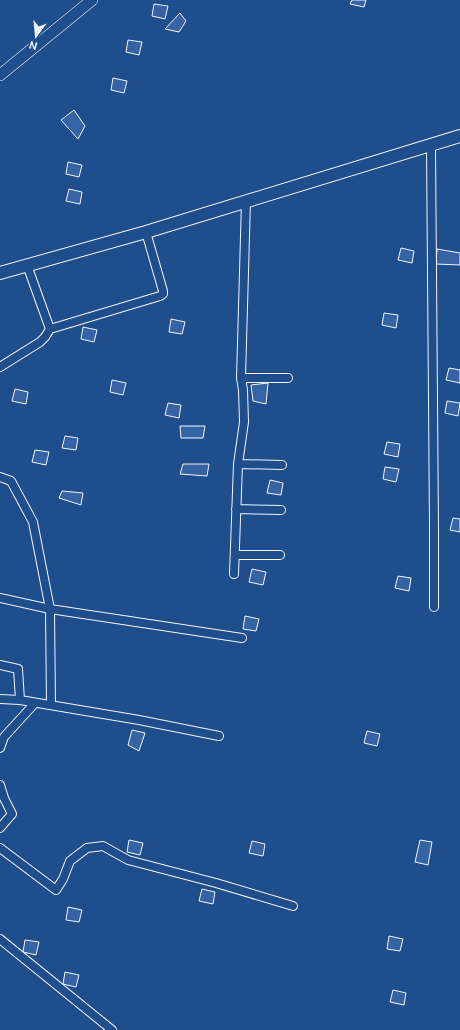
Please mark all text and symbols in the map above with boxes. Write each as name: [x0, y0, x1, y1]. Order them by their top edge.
north arrow: [16, 16, 56, 56]
text: N: [28, 39, 39, 53]

